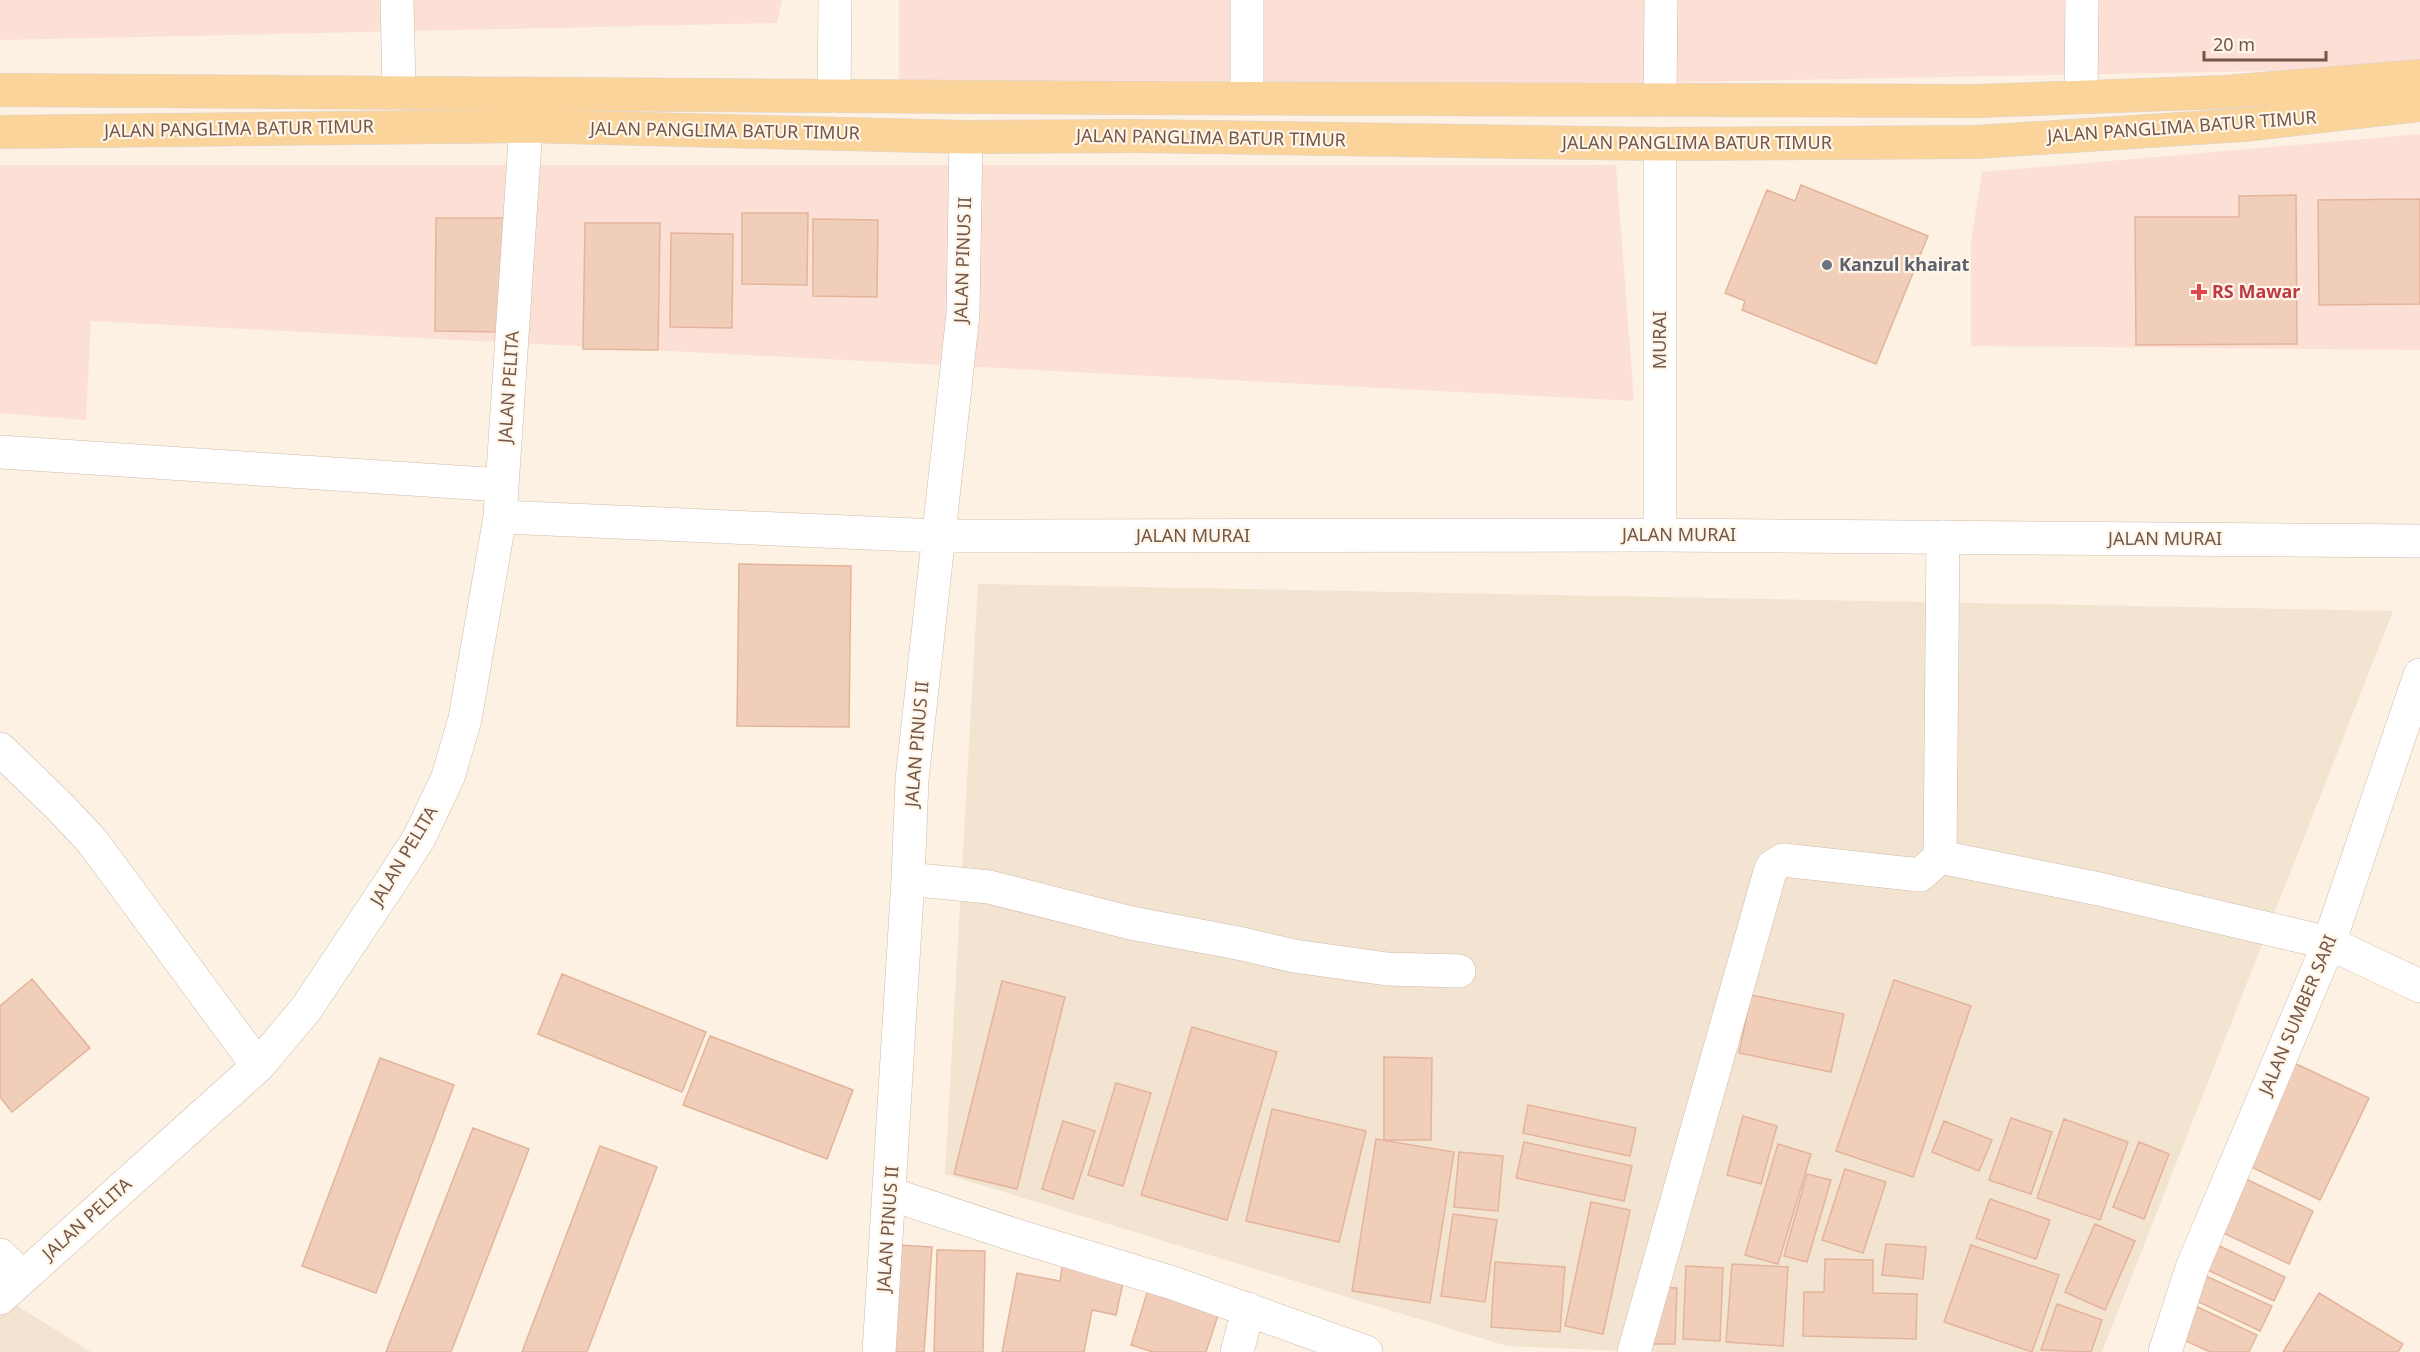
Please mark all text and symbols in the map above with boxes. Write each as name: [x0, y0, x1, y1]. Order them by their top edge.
scale bar: [2204, 24, 2326, 62]
text: 20 m: [2213, 32, 2255, 56]
street label: JALAN PANGLIMA BATUR TIMUR: [2045, 105, 2317, 148]
street label: JALAN PANGLIMA BATUR TIMUR: [102, 114, 374, 142]
street label: JALAN PANGLIMA BATUR TIMUR: [588, 116, 860, 144]
street label: JALAN PANGLIMA BATUR TIMUR: [1074, 123, 1346, 151]
street label: JALAN PANGLIMA BATUR TIMUR: [1560, 130, 1832, 154]
street label: JALAN PINUS II: [948, 196, 976, 326]
place label: Kanzul khairat: [1839, 252, 1970, 276]
marker: Kanzul khairat: [1820, 258, 1834, 272]
place label: RS Mawar: [2212, 279, 2300, 303]
marker: RS Mawar: [2190, 283, 2208, 301]
street label: MURAI: [1647, 311, 1671, 369]
street label: JALAN PELITA: [492, 330, 524, 446]
street label: JALAN MURAI: [1620, 522, 1736, 546]
street label: JALAN MURAI: [1134, 523, 1250, 547]
street label: JALAN MURAI: [2106, 526, 2222, 550]
street label: JALAN PINUS II: [898, 680, 933, 810]
street label: JALAN PELITA: [363, 801, 443, 912]
street label: JALAN SUMBER SARI: [2252, 931, 2342, 1100]
street label: JALAN PINUS II: [870, 1165, 903, 1295]
street label: JALAN PELITA: [35, 1171, 136, 1266]

